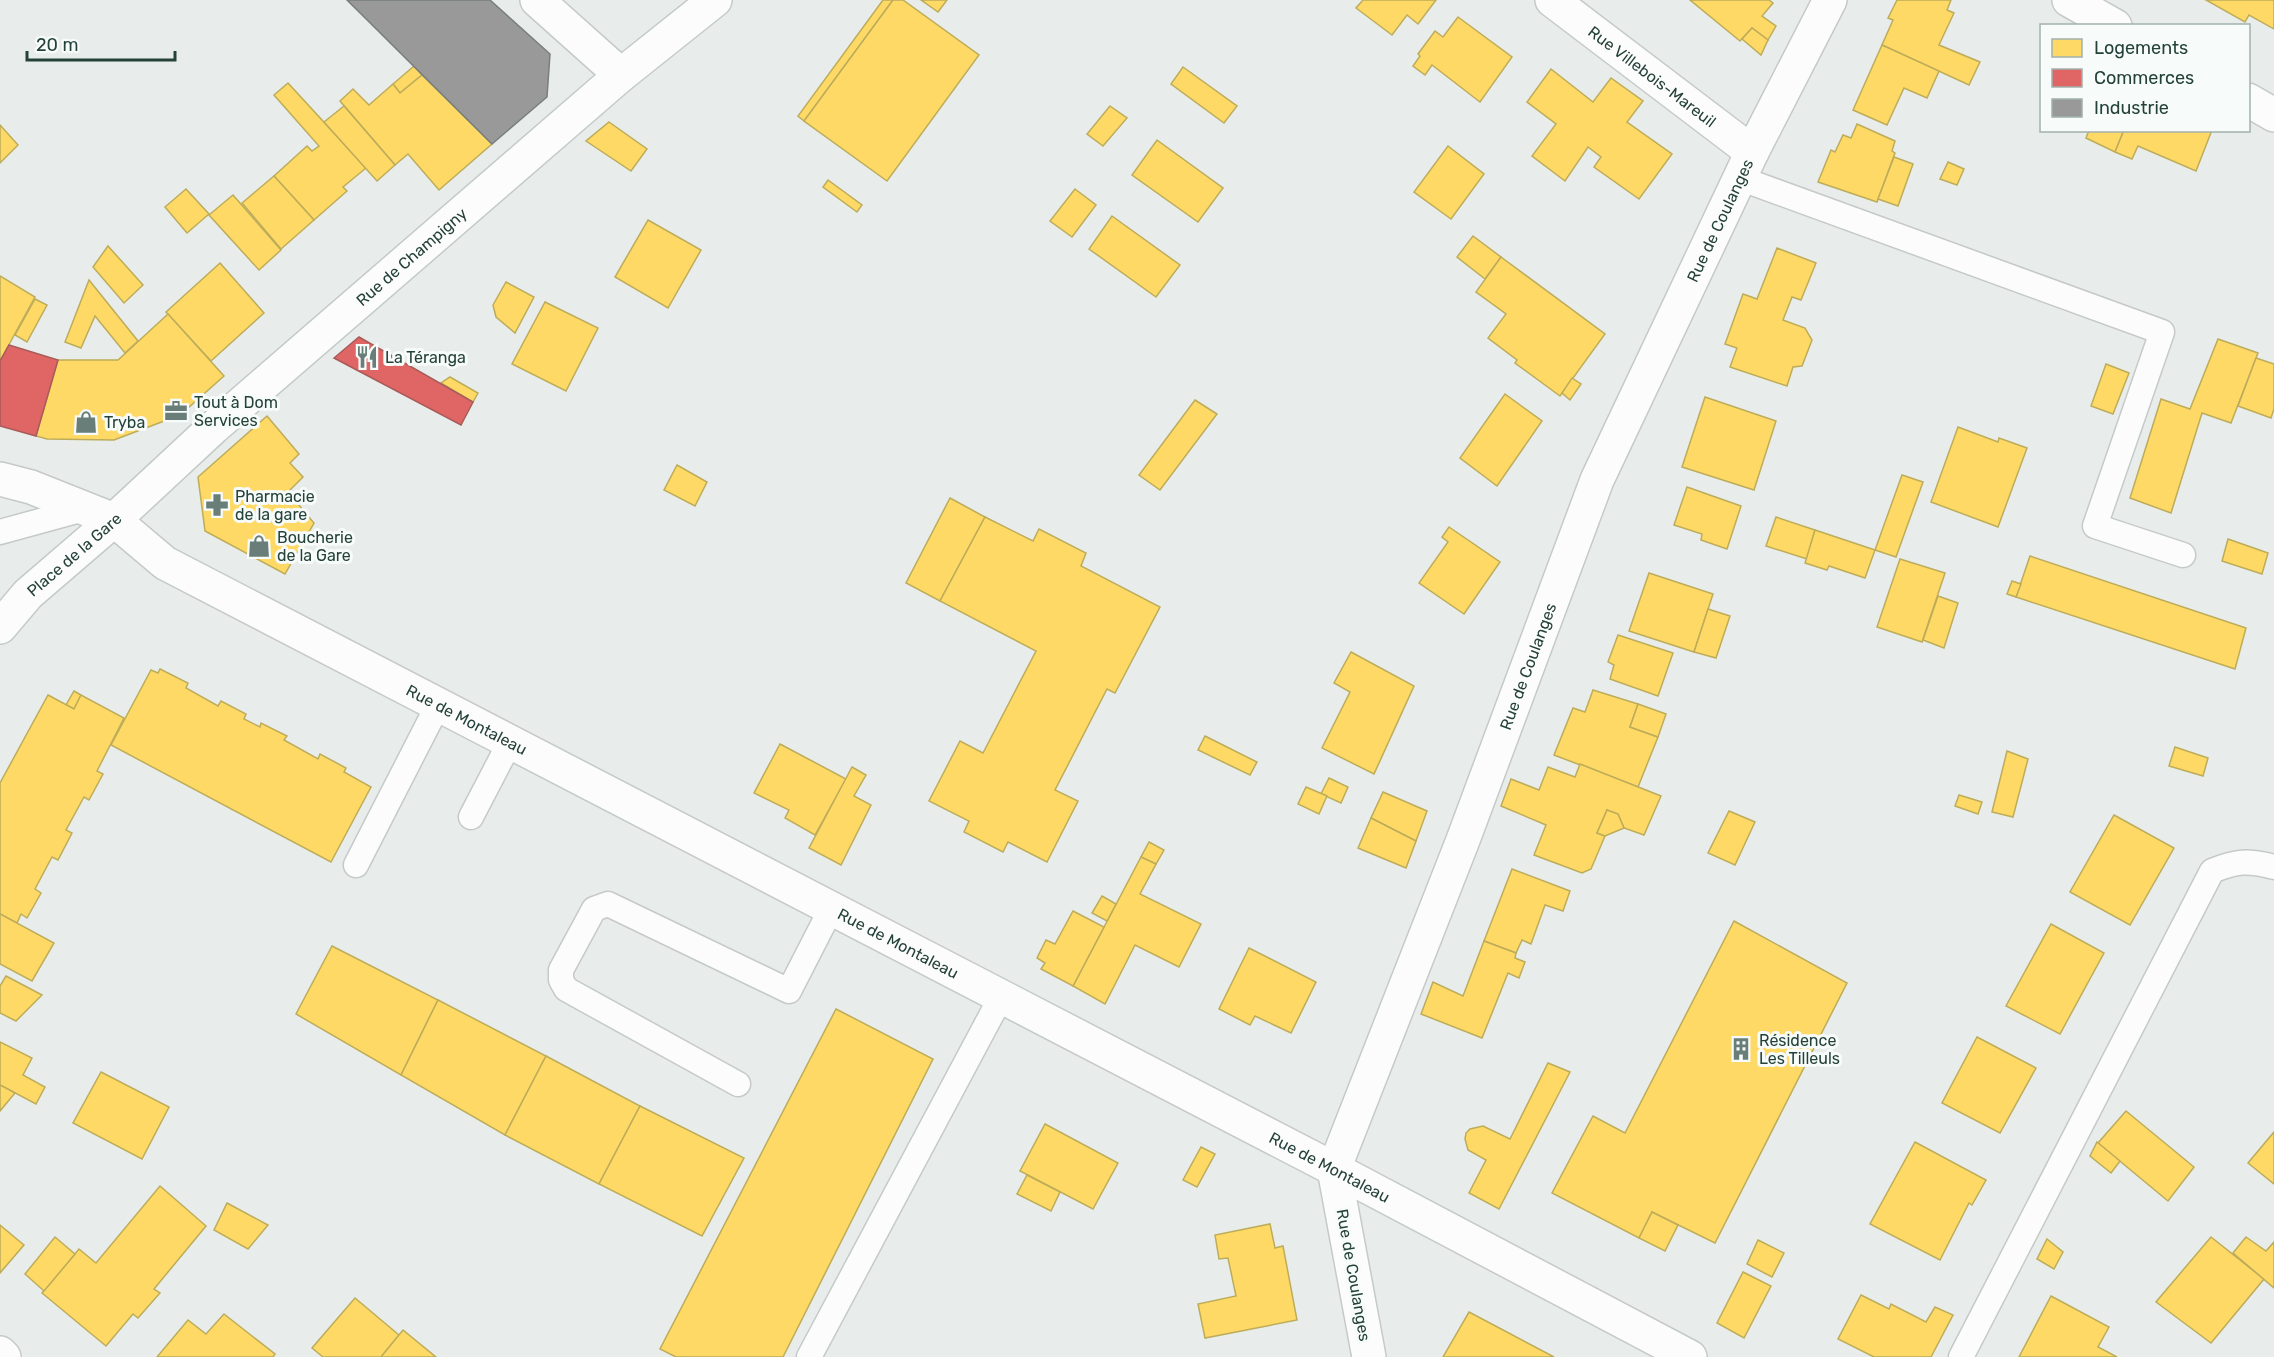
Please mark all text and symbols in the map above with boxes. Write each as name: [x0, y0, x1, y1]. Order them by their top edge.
street label: Rue Villebois-Mareuil: [1584, 22, 1720, 131]
scale bar: [27, 24, 176, 62]
legend: [2040, 24, 2250, 132]
text: 20 m: [36, 34, 78, 56]
text: Logements: [2094, 37, 2188, 59]
text: Commerces: [2094, 67, 2194, 89]
text: Industrie: [2094, 97, 2169, 119]
street label: Rue de Coulanges: [1683, 156, 1757, 285]
street label: Rue de Champigny: [352, 204, 471, 310]
restaurant icon: La Téranga: [354, 344, 380, 370]
place label: La Téranga: [385, 348, 466, 367]
place label: Tout à Dom Services: [194, 393, 278, 430]
office icon: Tout à Dom Services: [163, 398, 189, 424]
shop icon: Tryba: [73, 409, 99, 435]
place label: Tryba: [104, 413, 145, 432]
place label: Pharmacie de la gare: [235, 487, 315, 524]
pharmacy icon: Pharmacie de la gare: [204, 492, 230, 518]
street label: Place de la Gare: [23, 509, 126, 601]
place label: Boucherie de la Gare: [277, 528, 353, 565]
shop icon: Boucherie de la Gare: [246, 533, 272, 559]
street label: Rue de Coulanges: [1496, 600, 1560, 733]
street label: Rue de Montaleau: [403, 681, 530, 759]
street label: Rue de Montaleau: [834, 904, 962, 983]
place label: Résidence Les Tilleuls: [1759, 1031, 1840, 1068]
building icon: Résidence Les Tilleuls: [1728, 1036, 1754, 1062]
street label: Rue de Montaleau: [1266, 1128, 1393, 1207]
street label: Rue de Coulanges: [1333, 1207, 1374, 1343]

